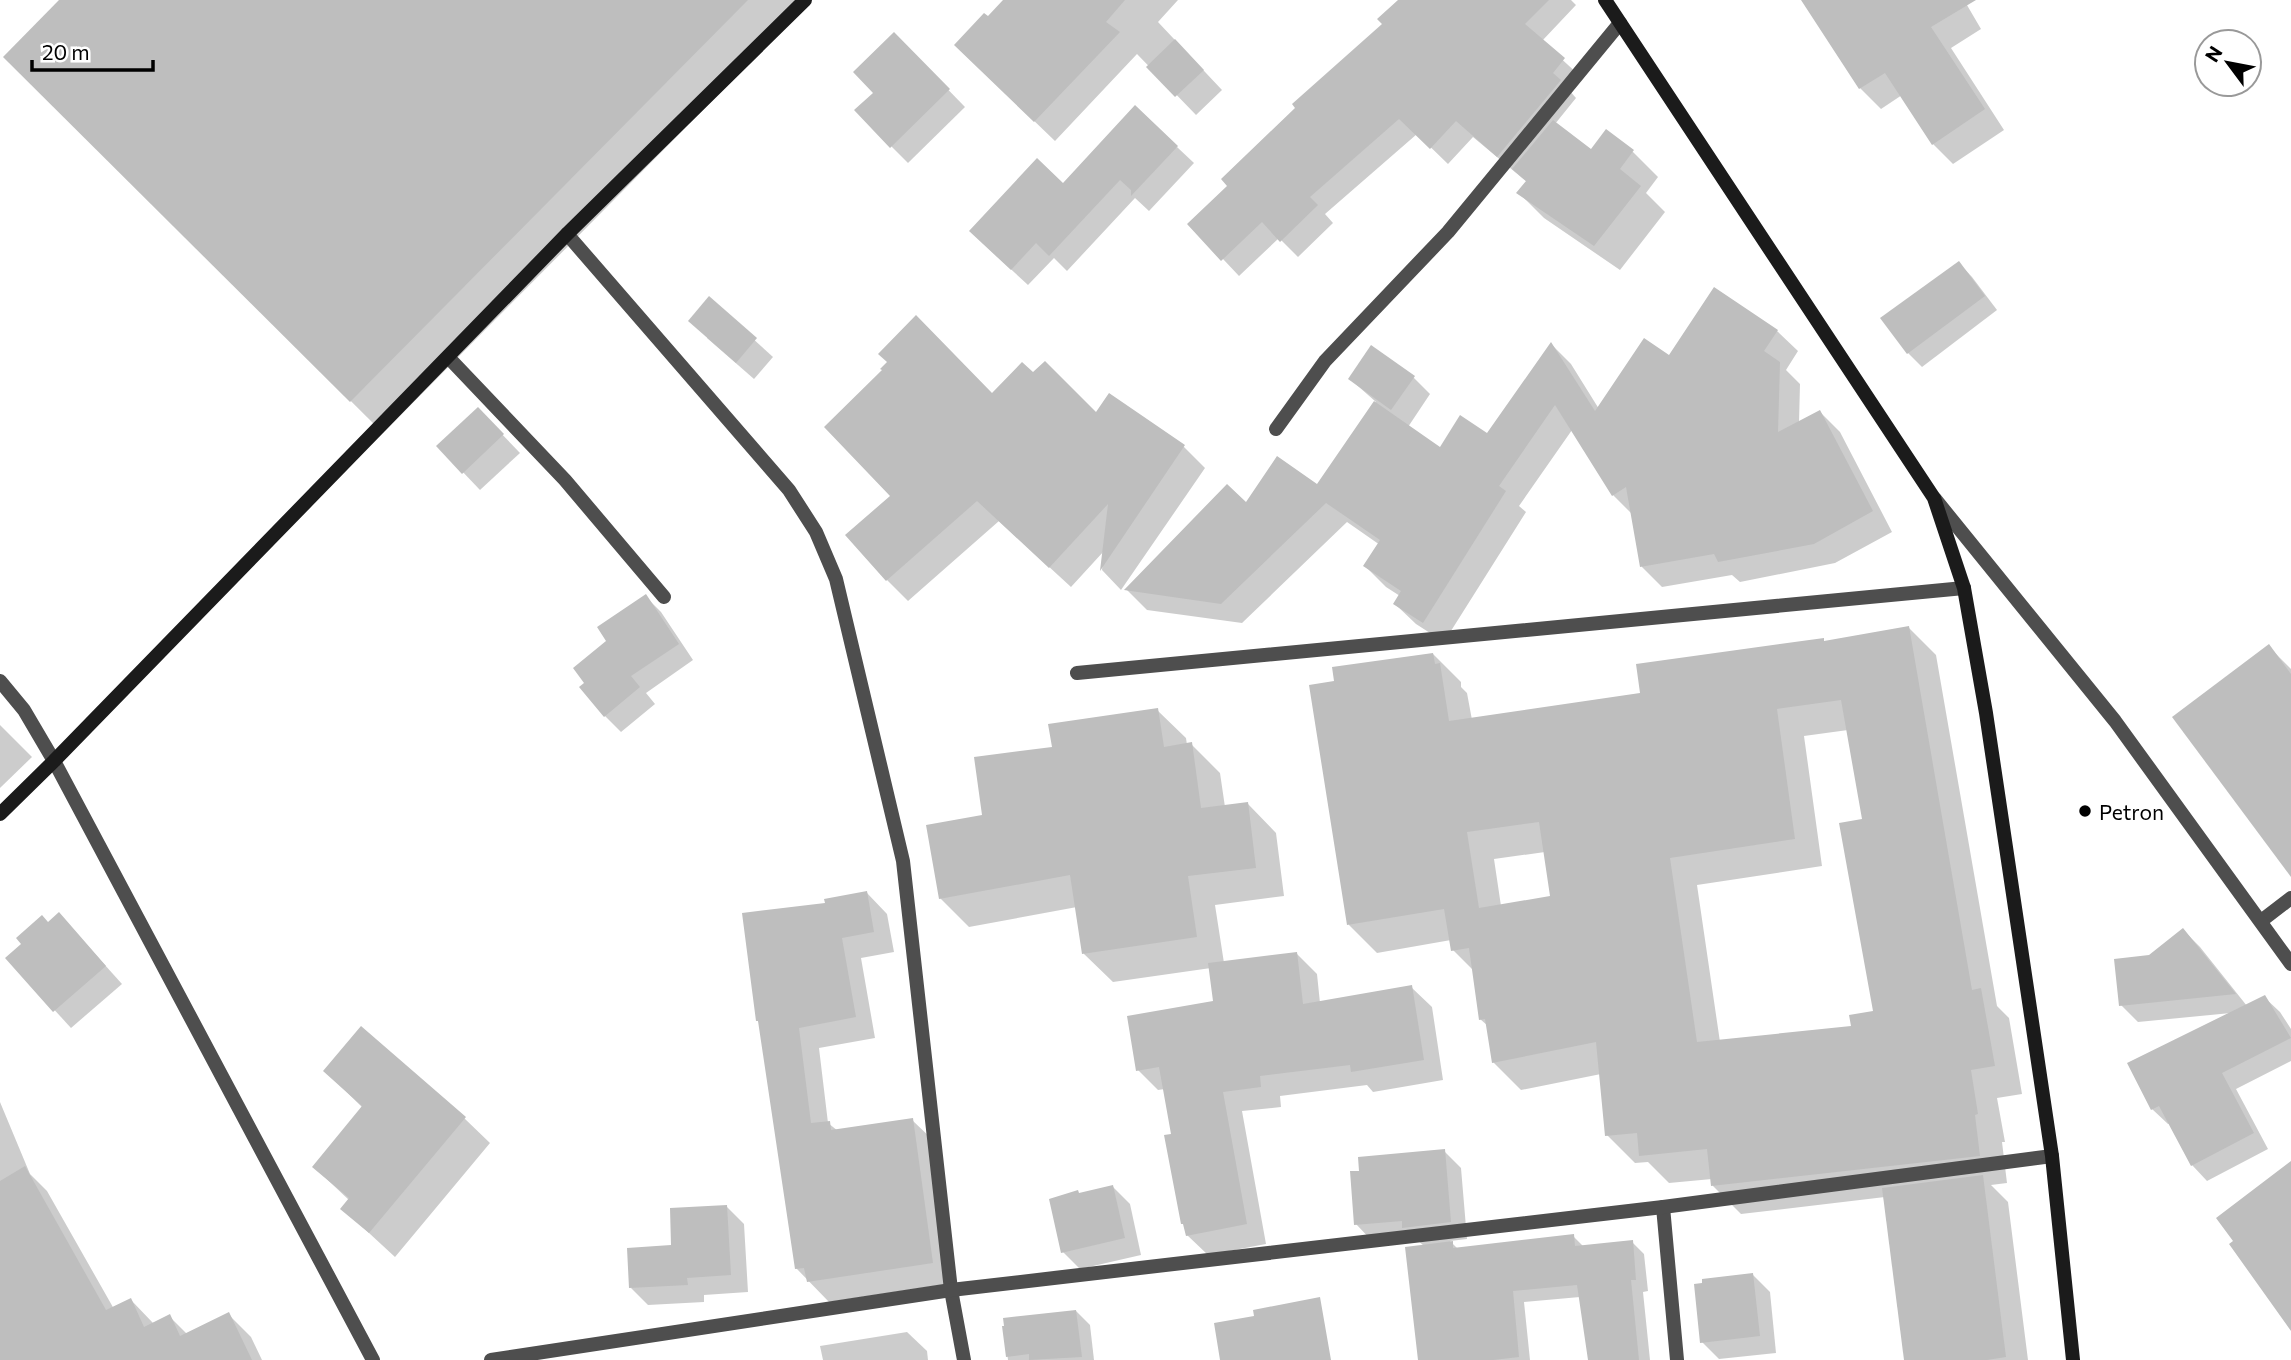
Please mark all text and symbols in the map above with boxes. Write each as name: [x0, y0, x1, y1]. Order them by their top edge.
scale bar: [32, 28, 152, 72]
north arrow: [2193, 28, 2263, 98]
text: 20 m: [42, 39, 90, 64]
text: N: [2200, 42, 2227, 66]
place label: Petron: [2099, 799, 2164, 824]
marker: Petron: [2077, 803, 2093, 819]

